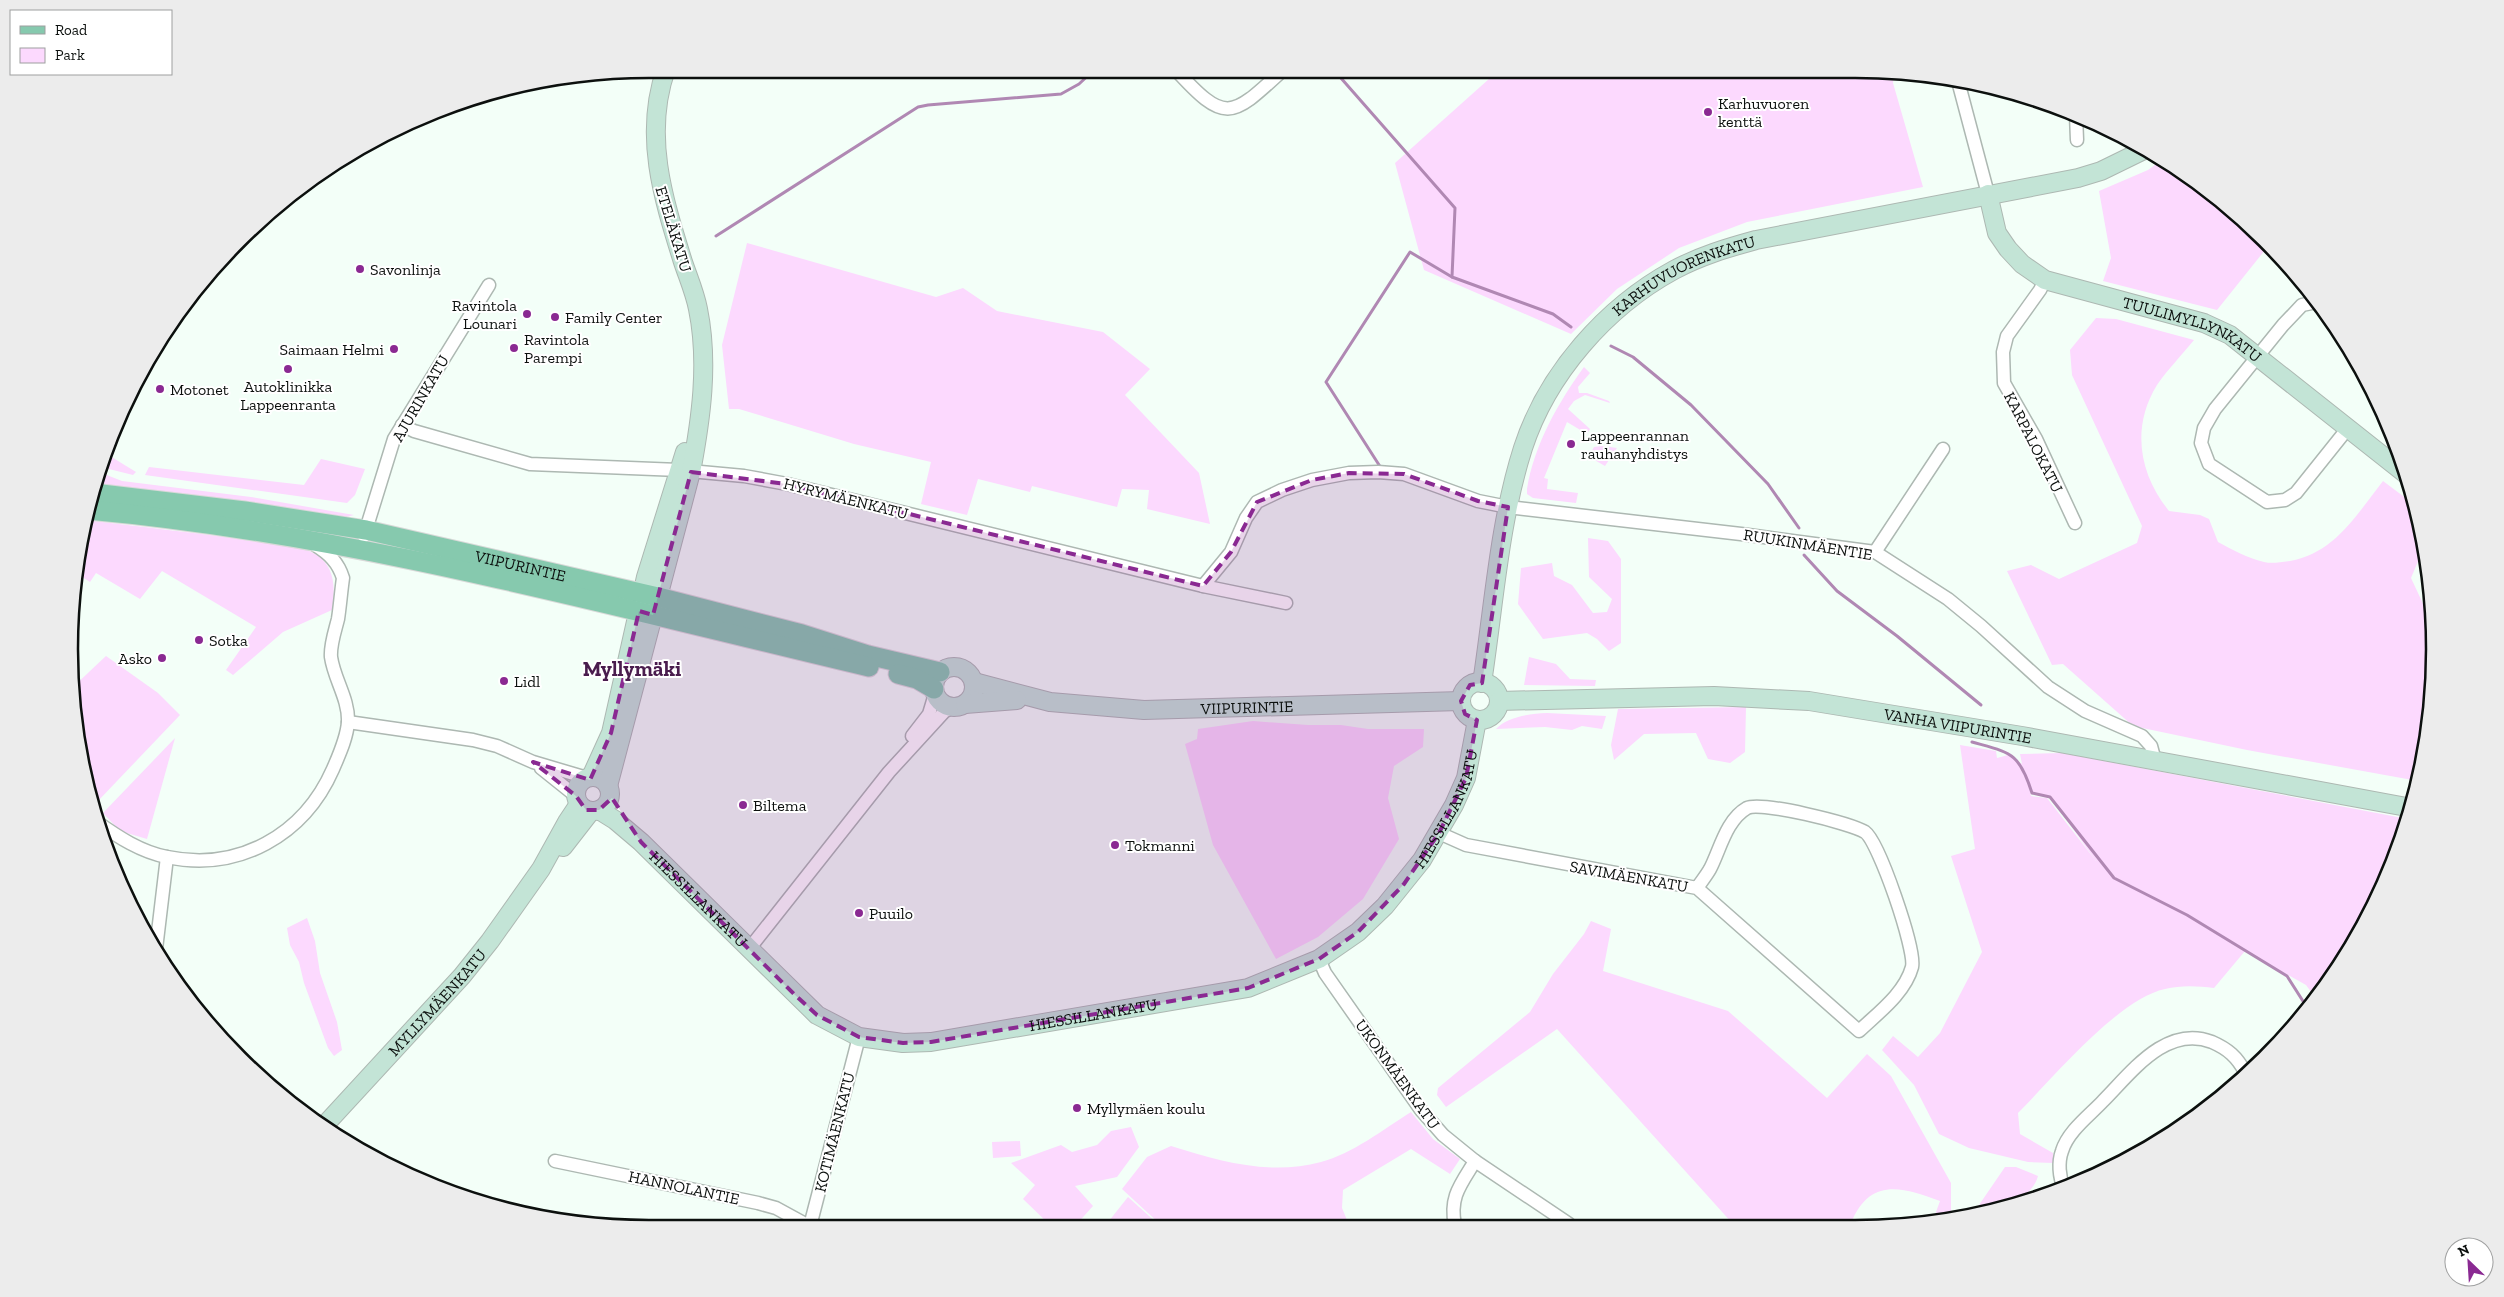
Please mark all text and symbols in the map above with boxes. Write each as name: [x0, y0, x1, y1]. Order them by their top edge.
legend: [10, 10, 172, 75]
text: Road: [55, 21, 88, 39]
text: Park: [55, 46, 85, 64]
place label: Karhuvuoren kenttä: [1718, 94, 1810, 131]
marker: Karhuvuoren kenttä: [1702, 106, 1714, 118]
street label: ETELÄKATU: [651, 184, 696, 274]
street label: KARHUVUORENKATU: [1608, 232, 1757, 320]
place label: Savonlinja: [370, 260, 441, 279]
marker: Savonlinja: [354, 263, 366, 275]
street label: TUULIMYLLYNKATU: [2120, 292, 2265, 366]
place label: Ravintola Lounari: [452, 296, 518, 333]
marker: Ravintola Lounari: [521, 308, 533, 320]
place label: Family Center: [565, 308, 663, 327]
marker: Family Center: [549, 311, 561, 323]
place label: Ravintola Parempi: [524, 330, 589, 367]
place label: Saimaan Helmi: [279, 340, 385, 359]
marker: Ravintola Parempi: [508, 342, 520, 354]
marker: Saimaan Helmi: [388, 343, 400, 355]
street label: AJURINKATU: [388, 351, 453, 445]
marker: Autoklinikka Lappeenranta: [282, 363, 294, 375]
place label: Autoklinikka Lappeenranta: [240, 377, 336, 414]
place label: Motonet: [170, 380, 229, 399]
marker: Motonet: [154, 383, 166, 395]
street label: KARPALOKATU: [2000, 389, 2067, 496]
place label: Lappeenrannan rauhanyhdistys: [1581, 426, 1690, 463]
marker: Lappeenrannan rauhanyhdistys: [1565, 438, 1577, 450]
street label: HYRYMÄENKATU: [781, 474, 910, 523]
street label: RUUKINMÄENTIE: [1742, 525, 1874, 564]
street label: VIIPURINTIE: [472, 546, 568, 586]
place label: Sotka: [209, 631, 248, 650]
marker: Sotka: [193, 634, 205, 646]
place label: Asko: [118, 649, 152, 668]
marker: Asko: [156, 652, 168, 664]
district label: Myllymäki: [583, 656, 681, 681]
place label: Lidl: [514, 672, 540, 691]
marker: Lidl: [498, 675, 510, 687]
street label: VIIPURINTIE: [1199, 697, 1294, 718]
street label: VANHA VIIPURINTIE: [1882, 704, 2033, 748]
street label: HIESSILLANKATU: [1410, 748, 1481, 872]
place label: Biltema: [753, 796, 807, 815]
marker: Biltema: [737, 799, 749, 811]
place label: Tokmanni: [1125, 836, 1195, 855]
marker: Tokmanni: [1109, 839, 1121, 851]
street label: HIESSILLANKATU: [646, 847, 751, 951]
street label: SAVIMÄENKATU: [1568, 857, 1690, 896]
place label: Puuilo: [869, 904, 913, 923]
marker: Puuilo: [853, 907, 865, 919]
street label: MYLLYMÄENKATU: [384, 945, 490, 1060]
street label: HIESSILLANKATU: [1028, 995, 1159, 1035]
street label: UKONMÄENKATU: [1351, 1016, 1444, 1133]
street label: KOTIMÄENKATU: [810, 1070, 859, 1194]
place label: Myllymäen koulu: [1087, 1099, 1205, 1118]
marker: Myllymäen koulu: [1071, 1102, 1083, 1114]
street label: HANNOLANTIE: [627, 1166, 741, 1208]
north arrow: [2444, 1237, 2494, 1287]
text: N: [2455, 1241, 2472, 1261]

